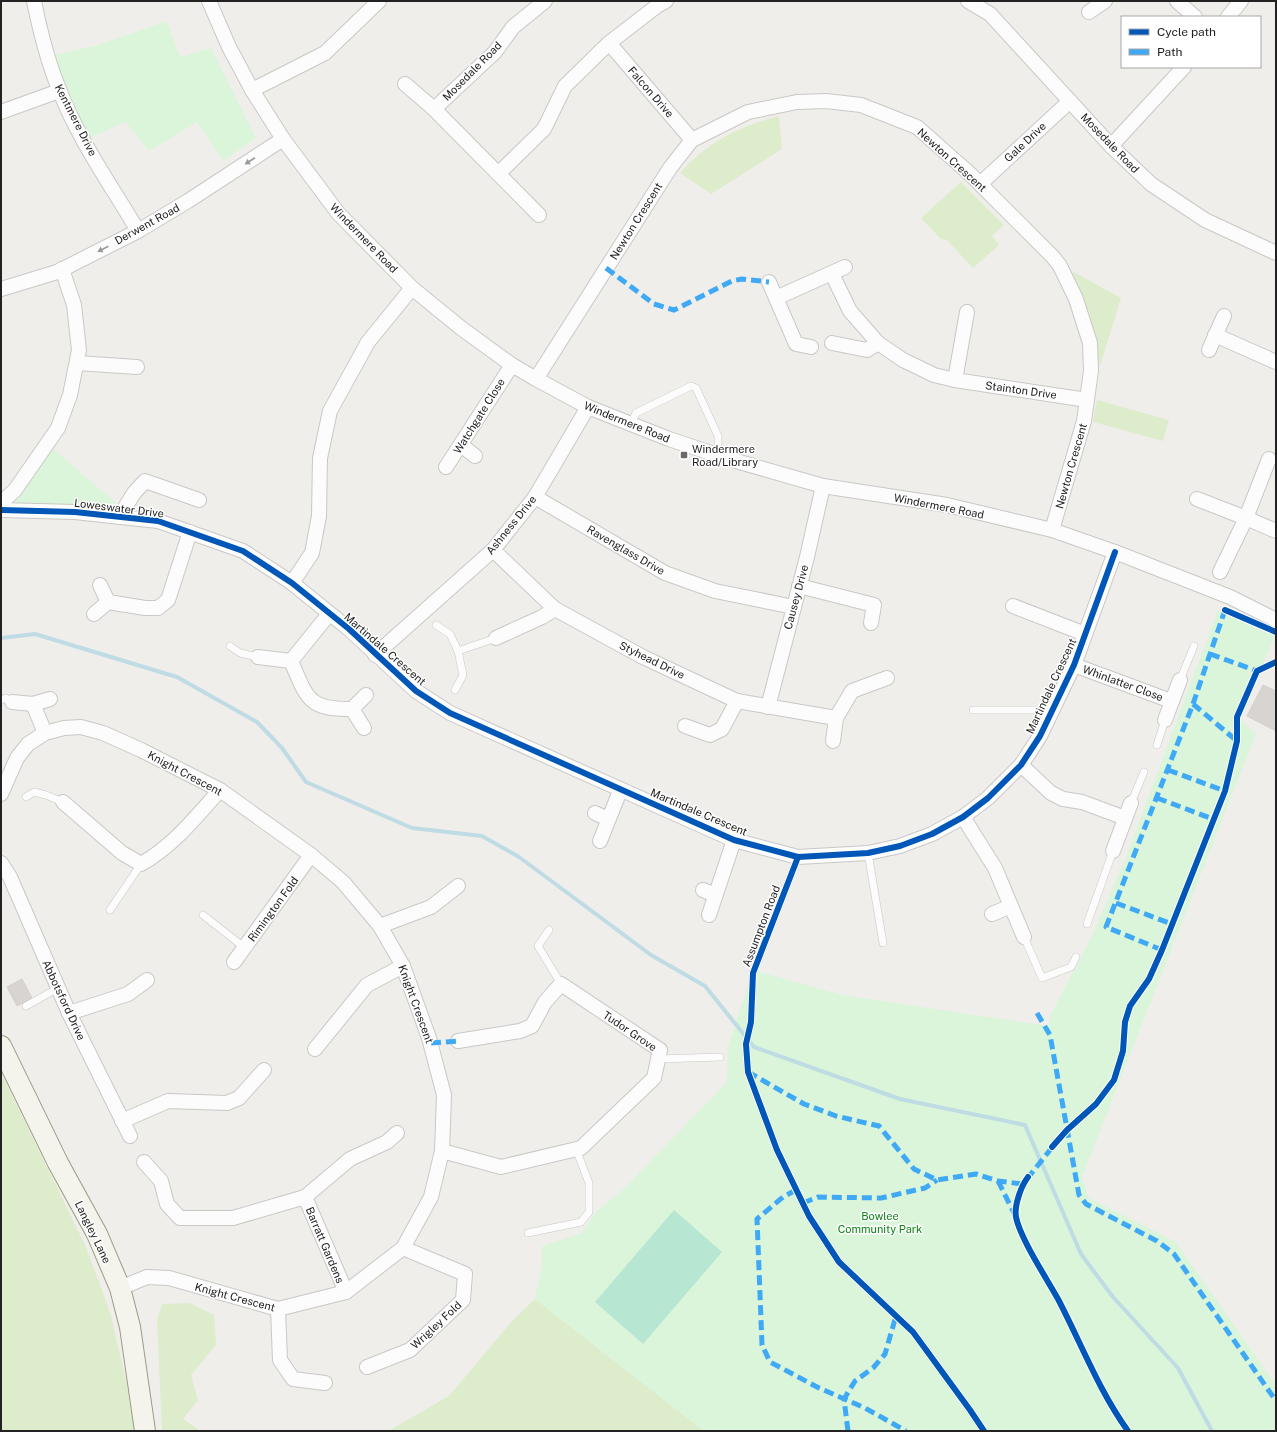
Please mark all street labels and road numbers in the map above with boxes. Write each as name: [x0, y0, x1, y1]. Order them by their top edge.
street label: Mosedale Road: [440, 39, 504, 103]
street label: Falcon Drive: [626, 64, 676, 120]
street label: Kentmere Drive: [53, 82, 99, 158]
street label: Mosedale Road: [1079, 111, 1141, 175]
street label: Gale Drive: [1002, 120, 1048, 164]
street label: Newton Crescent: [915, 126, 989, 194]
street label: Newton Crescent: [607, 180, 665, 262]
street label: Derwent Road: [113, 201, 181, 247]
street label: Windermere Road: [328, 201, 400, 275]
street label: Watchgate Close: [451, 376, 507, 456]
street label: Stainton Drive: [984, 379, 1058, 401]
street label: Windermere Road: [582, 399, 672, 445]
street label: Newton Crescent: [1053, 422, 1089, 510]
street label: Windermere Road: [893, 491, 985, 521]
street label: Ashness Drive: [484, 493, 538, 557]
street label: Loweswater Drive: [73, 497, 165, 519]
street label: Ravenglass Drive: [585, 523, 667, 577]
street label: Causey Drive: [782, 563, 810, 631]
street label: Martindale Crescent: [342, 610, 428, 688]
street label: Martindale Crescent: [1024, 636, 1078, 736]
street label: Styhead Drive: [617, 639, 687, 681]
street label: Whinlatter Close: [1081, 663, 1165, 703]
street label: Knight Crescent: [146, 748, 224, 798]
street label: Martindale Crescent: [649, 786, 749, 838]
street label: Rimington Fold: [245, 874, 301, 944]
street label: Assumpton Road: [740, 883, 782, 969]
street label: Abbotsford Drive: [40, 958, 88, 1042]
street label: Knight Crescent: [396, 963, 436, 1045]
street label: Tudor Grove: [601, 1009, 659, 1053]
street label: Langley Lane: [73, 1199, 113, 1265]
street label: Barratt Gardens: [304, 1205, 347, 1285]
street label: Knight Crescent: [194, 1281, 276, 1313]
street label: Wrigley Fold: [408, 1299, 464, 1351]

